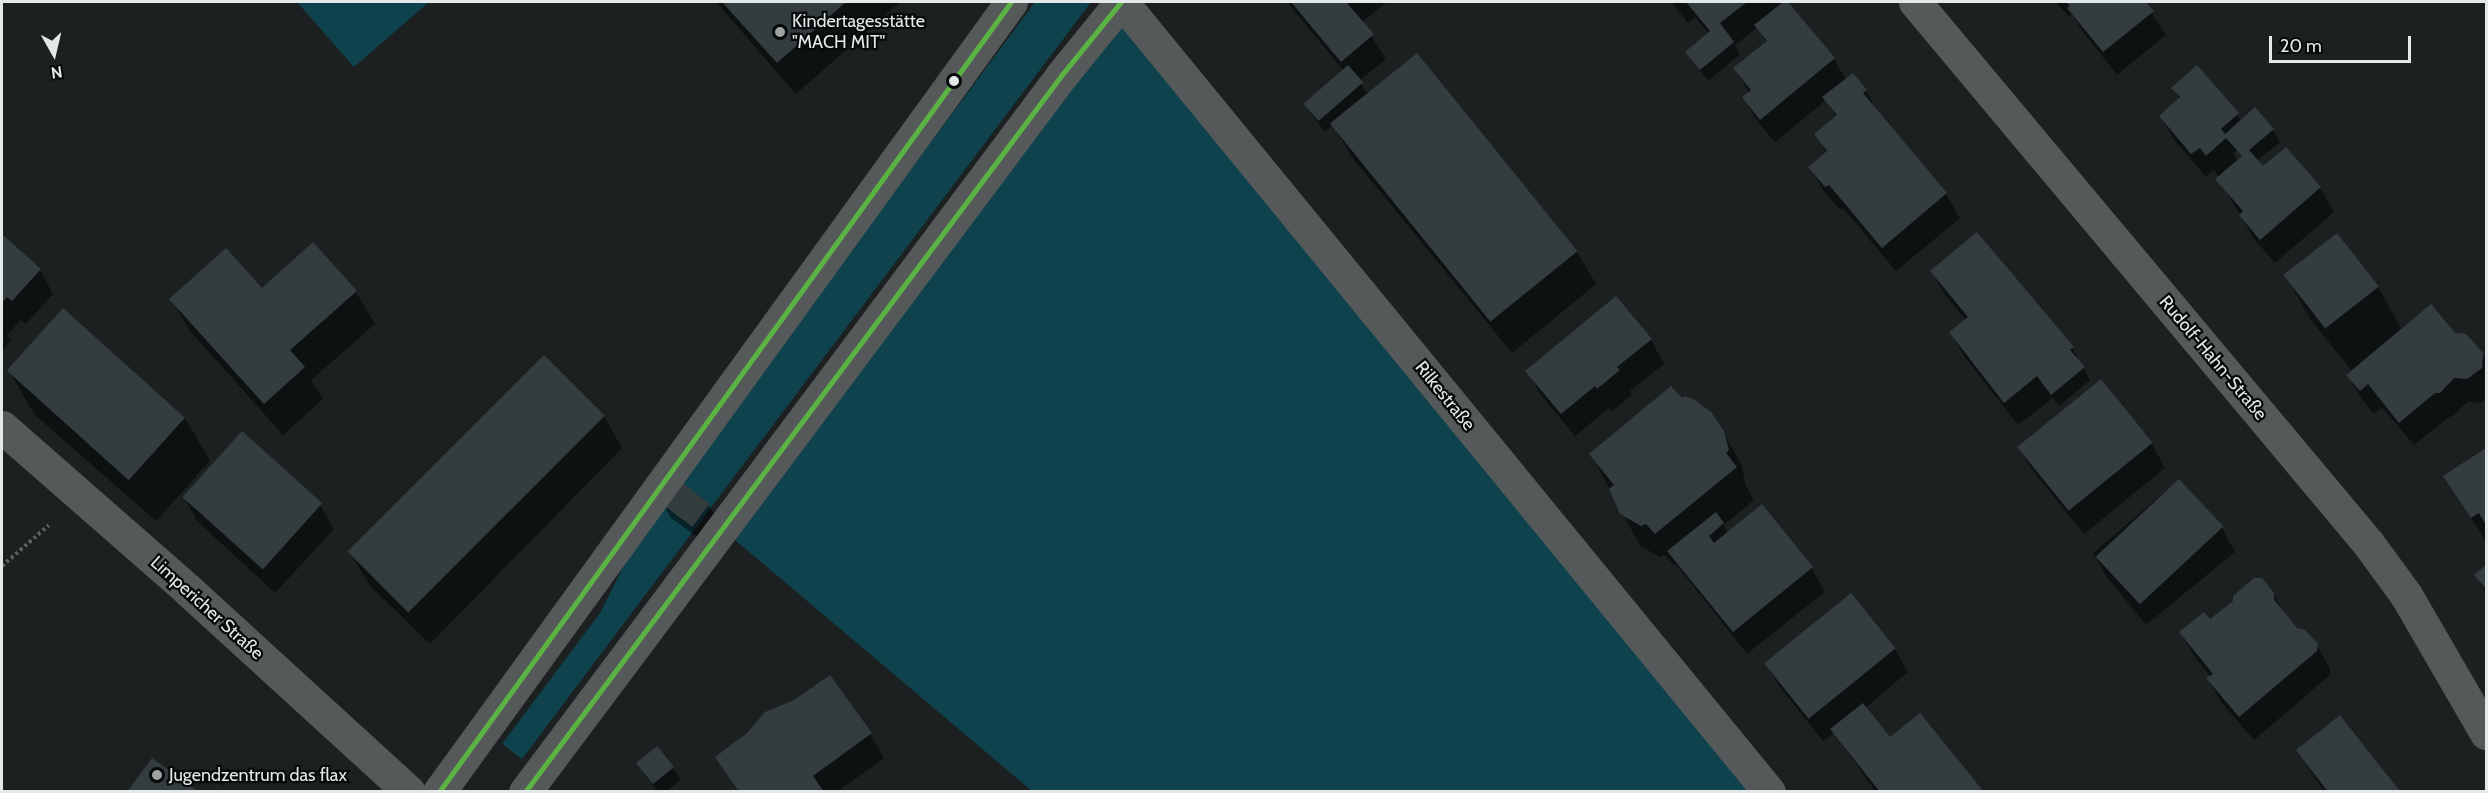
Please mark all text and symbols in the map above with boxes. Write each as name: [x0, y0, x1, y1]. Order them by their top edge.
place label: Kindertagesstätte "MACH MIT": [792, 11, 925, 54]
north arrow: [24, 24, 84, 84]
scale bar: [2272, 24, 2414, 62]
marker: Kindertagesstätte "MACH MIT": [773, 25, 787, 39]
text: 20 m: [2280, 35, 2322, 57]
text: N: [50, 62, 63, 83]
unlabelled marker: [948, 75, 960, 87]
street label: Rudolf-Hahn-Straße: [2155, 291, 2271, 425]
street label: Rilkestraße: [1411, 357, 1479, 435]
street label: Limpericher Straße: [146, 552, 268, 664]
place label: Jugendzentrum das flax: [169, 764, 347, 786]
marker: Jugendzentrum das flax: [150, 768, 164, 782]

